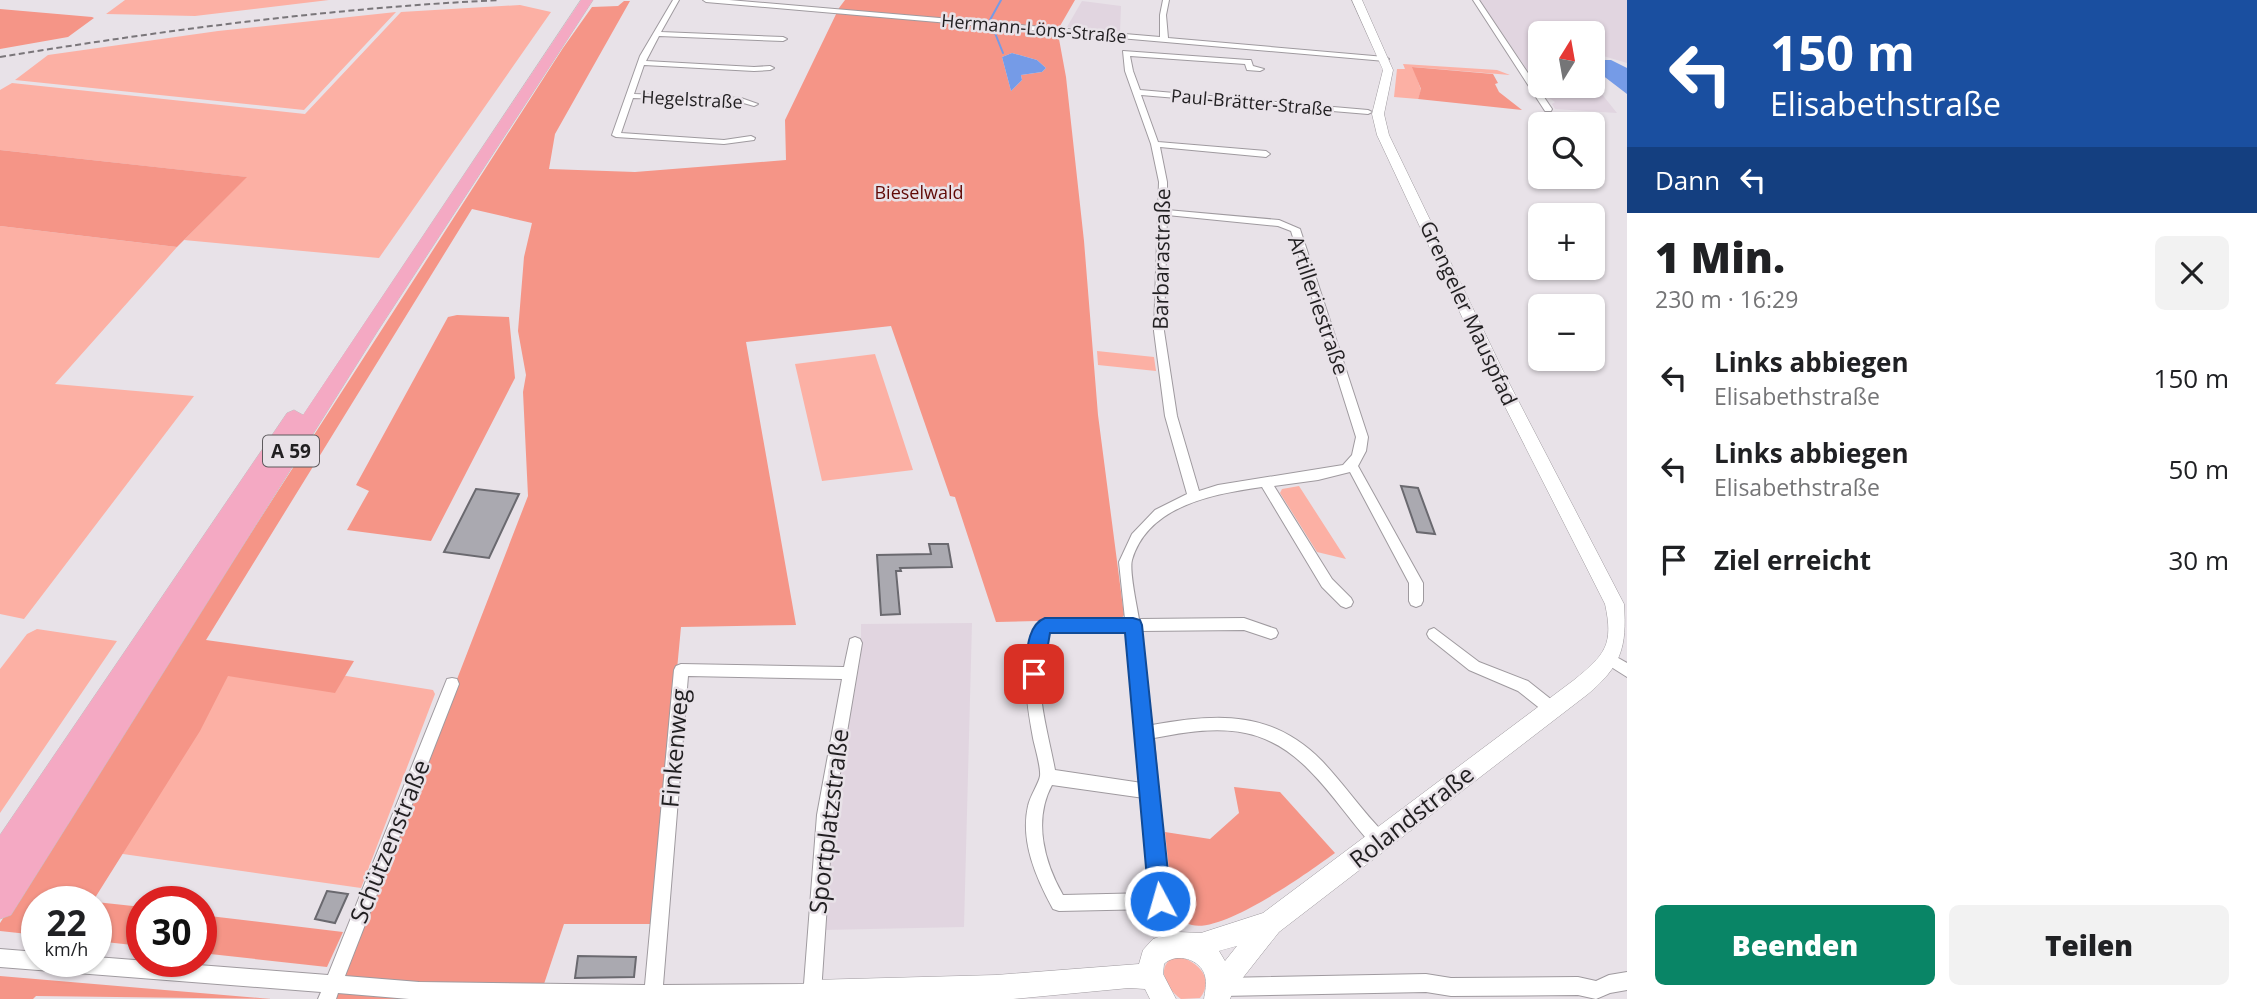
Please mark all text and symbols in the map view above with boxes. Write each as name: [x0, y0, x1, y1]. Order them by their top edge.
street label: Hermann-Löns-Straße: [940, 8, 1128, 48]
text: 150 m: [1770, 19, 1915, 85]
north arrow: [1528, 21, 1605, 98]
map controls: [1528, 21, 1605, 371]
icon: left: [1655, 28, 1746, 119]
text: Elisabethstraße: [1770, 82, 2001, 125]
street label: Paul-Brätter-Straße: [1170, 83, 1334, 121]
street label: Hegelstraße: [641, 84, 743, 114]
button: search: [1528, 112, 1605, 189]
icon: left: [1734, 161, 1772, 199]
text: Dann: [1655, 162, 1720, 198]
park label: Bieselwald: [874, 180, 964, 204]
street label: Barbarastraße: [1146, 188, 1176, 330]
button: +: [1528, 203, 1605, 280]
street label: Grengeler Mauspfad: [1414, 216, 1524, 410]
text: 1 Min.: [1655, 228, 1785, 285]
street label: Artilleriestraße: [1282, 232, 1356, 378]
button: close: [2155, 236, 2229, 310]
text: 230 m · 16:29: [1655, 283, 1798, 315]
button: −: [1528, 294, 1605, 371]
text: Links abbiegen: [1714, 344, 1909, 380]
icon: left: [1655, 359, 1693, 397]
text: 150 m: [2154, 360, 2229, 396]
text: Elisabethstraße: [1714, 380, 1880, 412]
text: Links abbiegen: [1714, 435, 1909, 471]
road number: A 59: [263, 436, 319, 466]
icon: left: [1655, 450, 1693, 488]
text: 50 m: [2168, 451, 2229, 487]
text: Elisabethstraße: [1714, 471, 1880, 503]
icon: arrive: [1655, 541, 1693, 579]
text: Ziel erreicht: [1714, 542, 1871, 578]
text: 30 m: [2168, 542, 2229, 578]
pin: [1004, 644, 1064, 704]
icon: arrive: [1015, 655, 1053, 693]
street label: Finkenweg: [652, 687, 696, 809]
street label: Sportplatzstraße: [800, 727, 856, 915]
street label: Schützenstraße: [341, 754, 437, 928]
street label: Rolandstraße: [1342, 757, 1480, 875]
position arrow: [1123, 864, 1197, 938]
speed limit sign: 30: [126, 886, 217, 977]
text: 22: [46, 899, 87, 946]
button: Beenden: [1655, 905, 1935, 985]
button: Teilen: [1949, 905, 2229, 985]
text: km/h: [45, 937, 88, 961]

